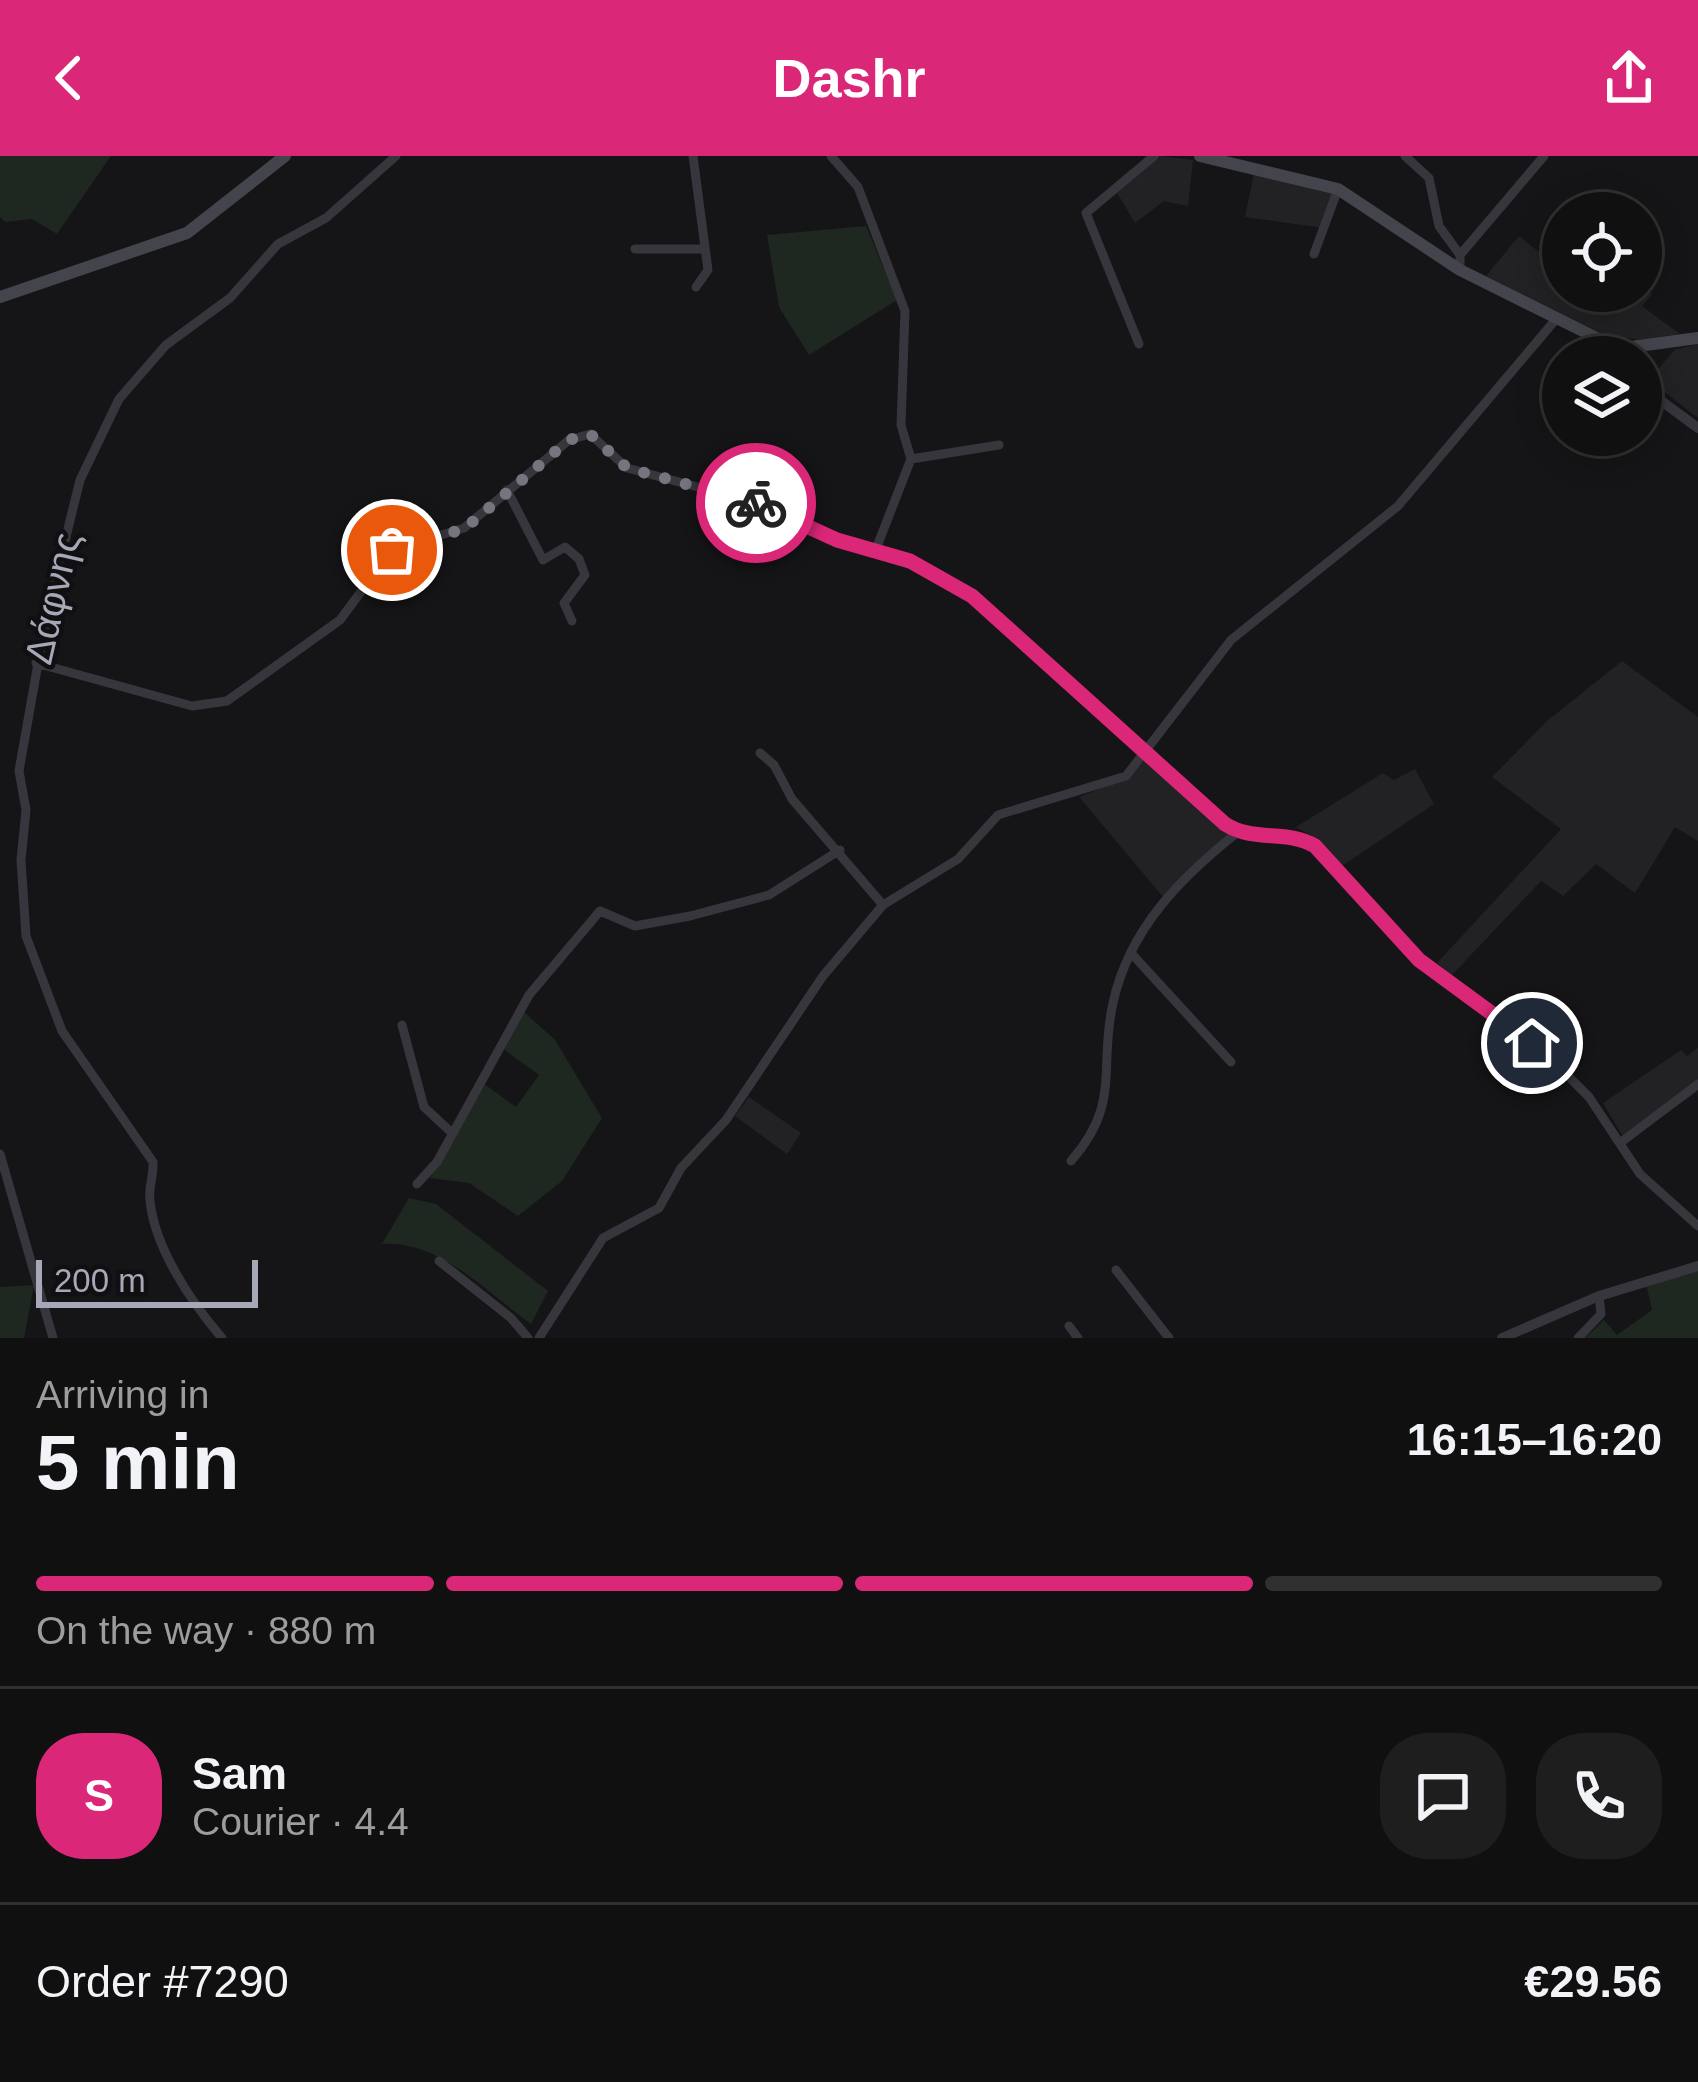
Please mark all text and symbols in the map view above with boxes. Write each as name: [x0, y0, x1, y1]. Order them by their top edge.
icon: back: [36, 45, 102, 111]
icon: share: [1596, 45, 1662, 111]
text: Dashr: [772, 48, 926, 108]
map controls: [1542, 192, 1662, 456]
button: locate: [1542, 192, 1662, 312]
button: layers: [1542, 336, 1662, 456]
courier: [696, 443, 816, 563]
icon: bike: [723, 470, 789, 536]
pin: [341, 499, 443, 601]
icon: bag: [359, 517, 425, 583]
street label: Δάφνης: [16, 528, 88, 668]
pin: [1481, 992, 1583, 1094]
icon: home: [1499, 1010, 1565, 1076]
scale bar: [36, 1254, 258, 1307]
text: 200 m: [54, 1262, 146, 1299]
text: Arriving in: [36, 1373, 209, 1416]
text: 16:15–16:20: [1407, 1414, 1662, 1465]
text: 5 min: [36, 1418, 240, 1506]
text: On the way · 880 m: [36, 1609, 376, 1652]
button: chat: [1380, 1733, 1506, 1859]
button: phone: [1536, 1733, 1662, 1859]
text: Sam: [192, 1748, 287, 1799]
text: S: [84, 1770, 114, 1821]
text: Courier · 4.4: [192, 1800, 409, 1843]
text: Order #7290: [36, 1956, 289, 2007]
text: €29.56: [1524, 1956, 1662, 2007]

